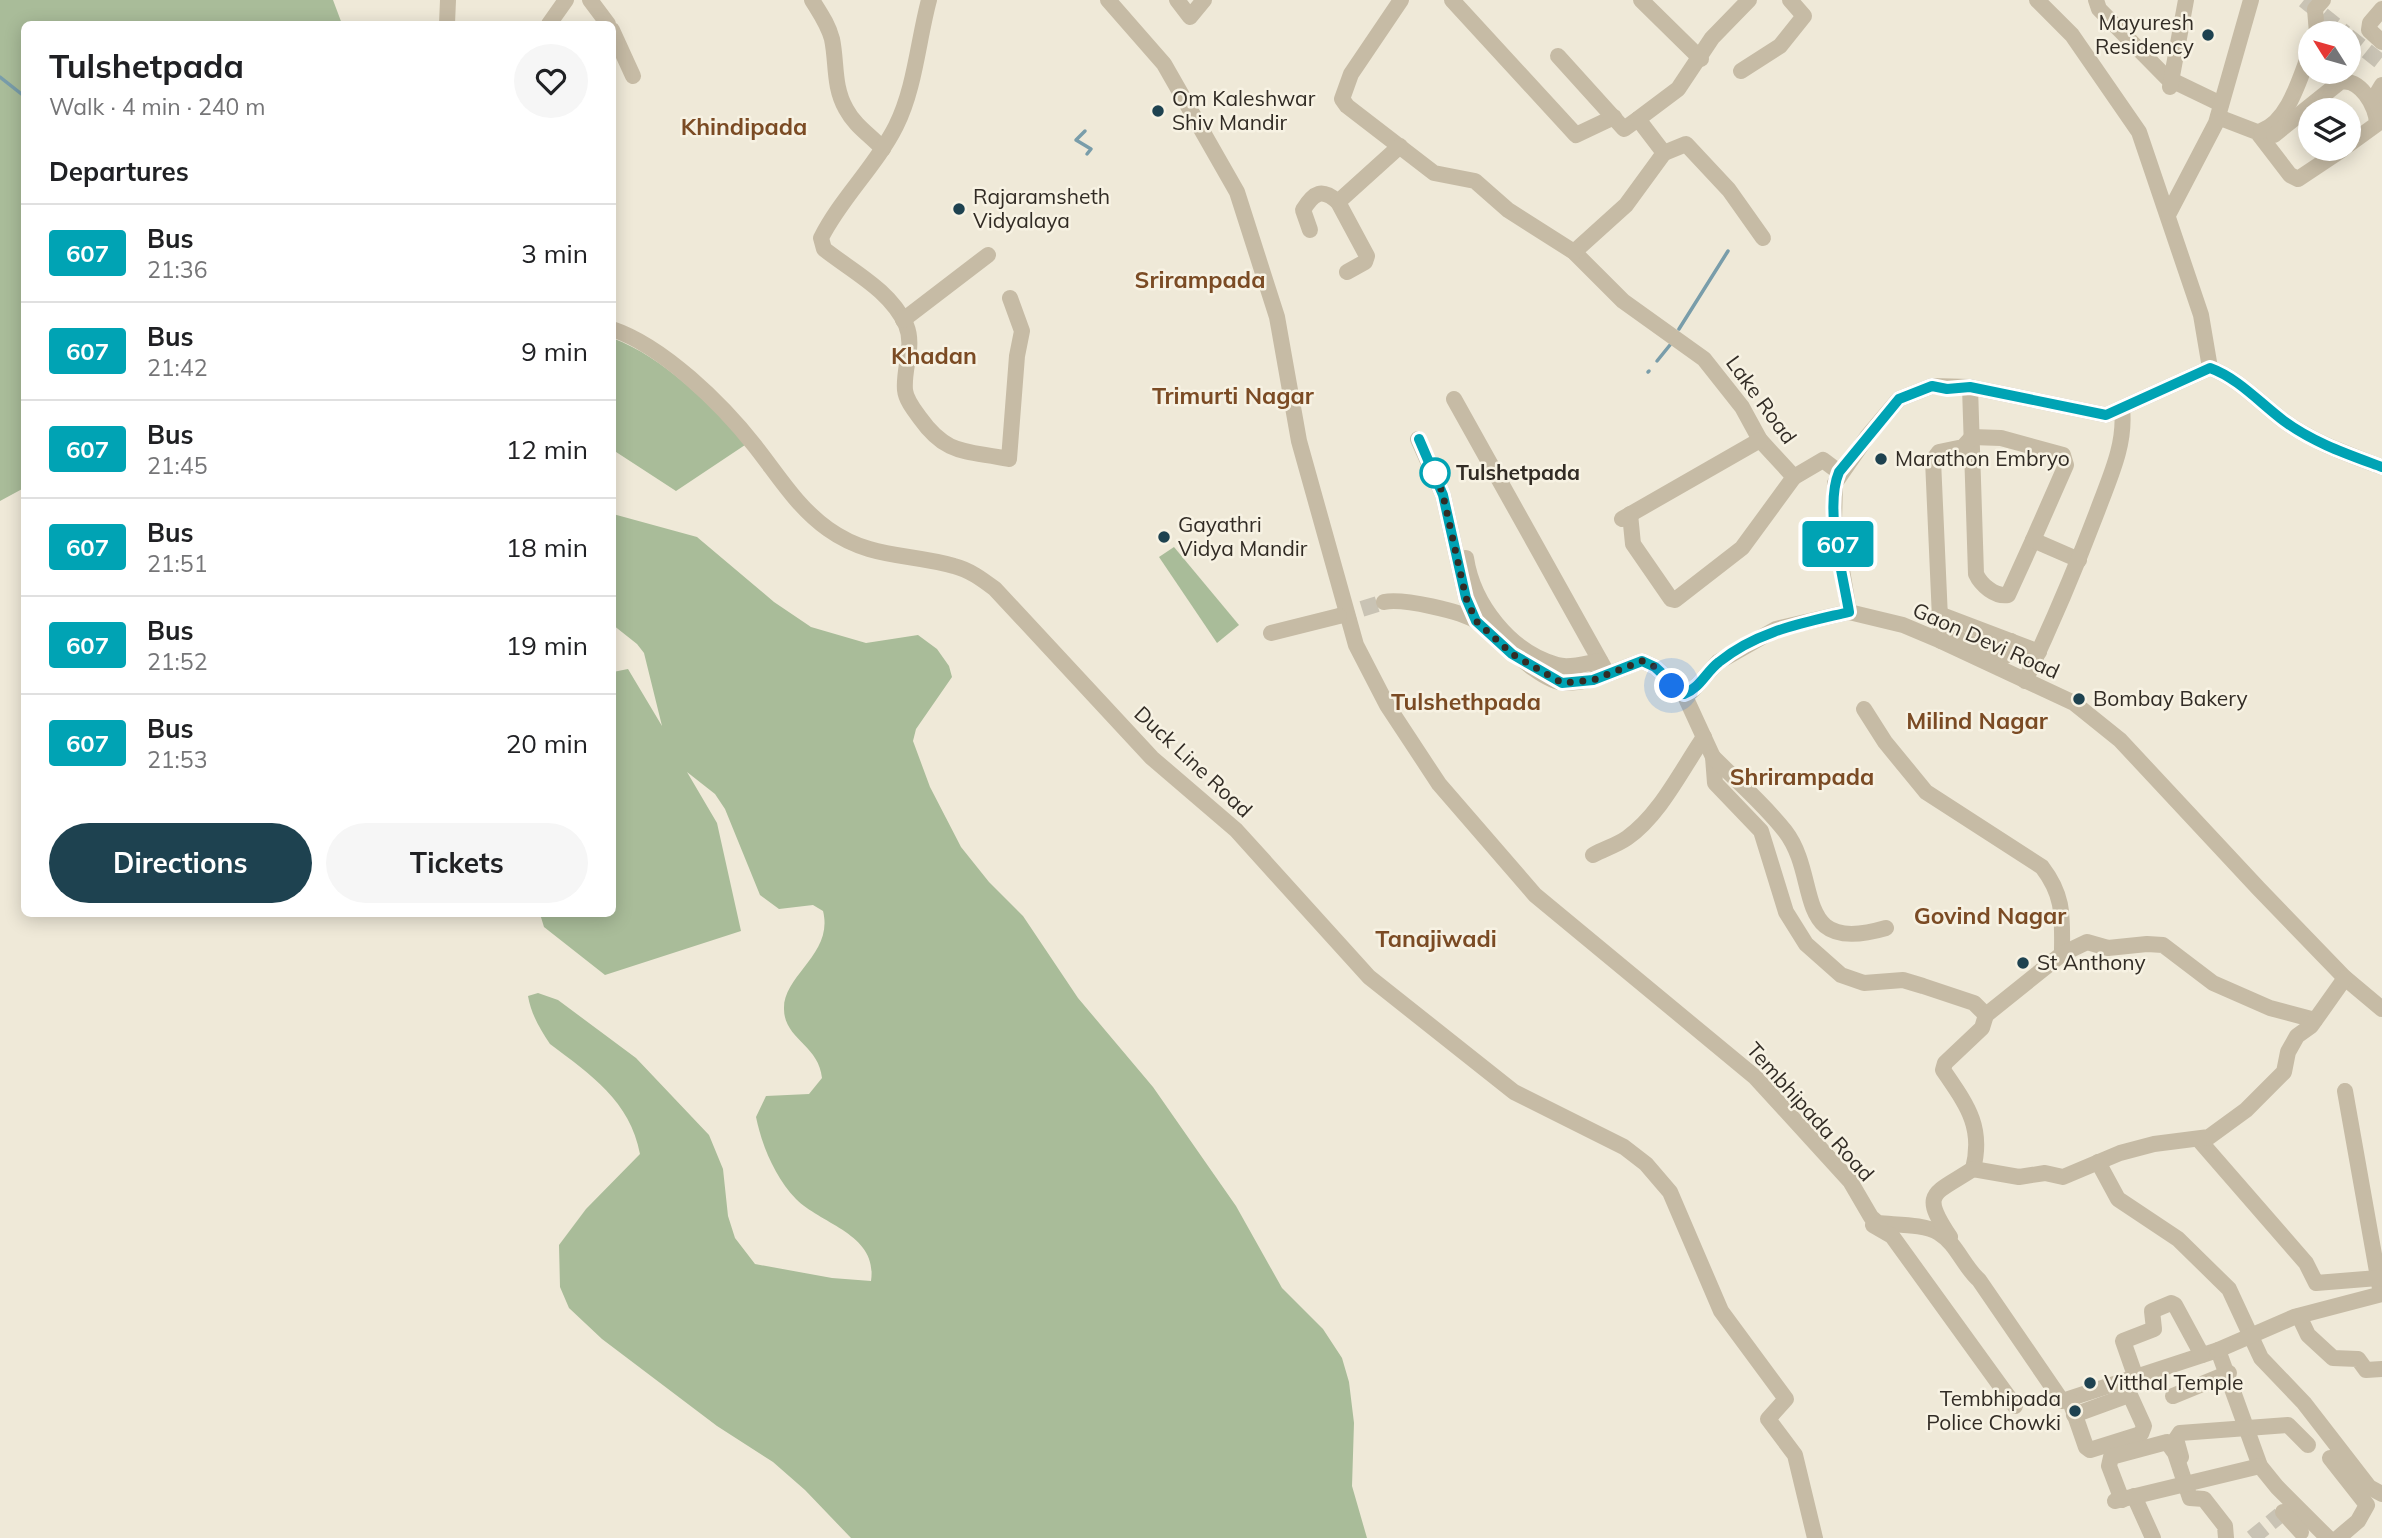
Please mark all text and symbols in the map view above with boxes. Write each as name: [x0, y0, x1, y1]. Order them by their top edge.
place label: Mayuresh Residency: [2095, 9, 2194, 59]
north arrow: [2298, 21, 2361, 84]
map controls: [2298, 21, 2361, 161]
marker: Mayuresh Residency: [2200, 27, 2216, 43]
button: heart: [514, 44, 588, 118]
text: Tulshetpada: [49, 45, 244, 86]
place label: Om Kaleshwar Shiv Mandir: [1172, 85, 1316, 135]
text: Walk · 4 min · 240 m: [49, 92, 266, 121]
button: layers: [2298, 98, 2361, 161]
marker: Om Kaleshwar Shiv Mandir: [1150, 103, 1166, 119]
district label: Khindipada: [681, 112, 807, 141]
text: Departures: [49, 155, 189, 188]
place label: Rajaramsheth Vidyalaya: [973, 183, 1110, 233]
marker: Rajaramsheth Vidyalaya: [951, 201, 967, 217]
text: Bus: [147, 222, 193, 255]
text: 3 min: [521, 237, 588, 270]
text: 607: [66, 238, 109, 268]
text: 21:36: [147, 255, 207, 284]
district label: Srirampada: [1135, 265, 1265, 294]
text: Bus: [147, 320, 193, 353]
text: 9 min: [521, 335, 588, 368]
text: 607: [66, 336, 109, 366]
district label: Khadan: [891, 341, 977, 370]
street label: Lake Road: [1721, 350, 1803, 449]
text: 21:42: [147, 353, 207, 382]
district label: Trimurti Nagar: [1152, 381, 1314, 410]
text: Bus: [147, 418, 193, 451]
text: 12 min: [506, 433, 588, 466]
text: 607: [66, 434, 109, 464]
place label: Marathon Embryo: [1895, 445, 2070, 471]
text: 21:45: [147, 451, 207, 480]
marker: Marathon Embryo: [1873, 451, 1889, 467]
marker: Tulshetpada: [1420, 458, 1450, 488]
place label: Tulshetpada: [1456, 459, 1580, 485]
place label: Gayathri Vidya Mandir: [1178, 511, 1308, 561]
text: Bus: [147, 516, 193, 549]
line badge: 607: [1798, 521, 1878, 567]
marker: Gayathri Vidya Mandir: [1156, 529, 1172, 545]
text: 607: [1816, 529, 1860, 559]
text: 18 min: [506, 531, 588, 564]
text: 607: [66, 532, 109, 562]
text: 21:51: [147, 549, 207, 578]
street label: Gaon Devi Road: [1909, 596, 2064, 684]
text: Bus: [147, 614, 193, 647]
text: 19 min: [506, 629, 588, 662]
text: 607: [66, 630, 109, 660]
text: 21:52: [147, 647, 207, 676]
your location: [1654, 668, 1689, 703]
place label: Bombay Bakery: [2093, 685, 2248, 711]
district label: Tulshethpada: [1391, 687, 1541, 716]
marker: Bombay Bakery: [2071, 691, 2087, 707]
street label: Duck Line Road: [1129, 700, 1258, 822]
district label: Milind Nagar: [1906, 706, 2048, 735]
text: Bus: [147, 712, 193, 745]
text: 20 min: [506, 727, 588, 760]
text: 607: [66, 728, 109, 758]
text: 21:53: [147, 745, 207, 774]
district label: Shrirampada: [1730, 762, 1874, 791]
button: Directions: [49, 823, 312, 903]
button: Tickets: [326, 823, 588, 903]
district label: Govind Nagar: [1914, 901, 2066, 930]
district label: Tanajiwadi: [1375, 924, 1497, 953]
place label: St Anthony: [2037, 949, 2146, 975]
marker: St Anthony: [2015, 955, 2031, 971]
street label: Tembhipada Road: [1741, 1036, 1880, 1186]
place label: Vitthal Temple: [2104, 1369, 2243, 1395]
marker: Vitthal Temple: [2082, 1375, 2098, 1391]
place label: Tembhipada Police Chowki: [1926, 1385, 2061, 1435]
marker: Tembhipada Police Chowki: [2067, 1403, 2083, 1419]

